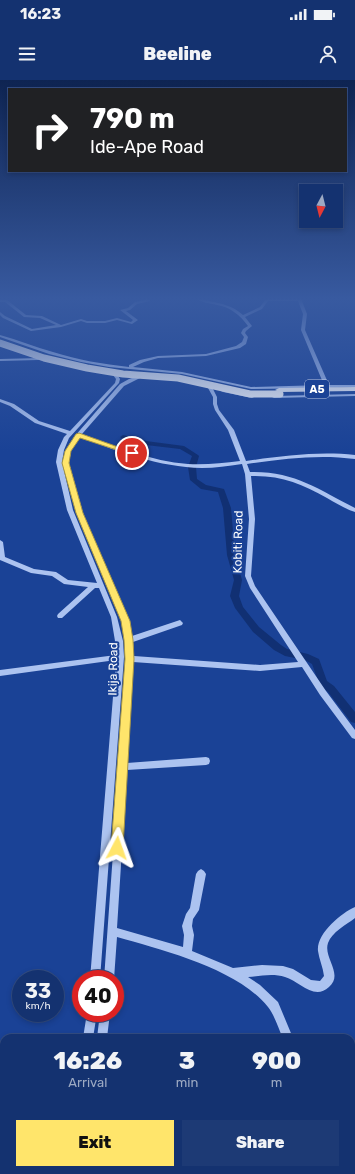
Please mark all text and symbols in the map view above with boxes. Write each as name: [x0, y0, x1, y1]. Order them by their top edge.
text: 16:23: [20, 5, 61, 23]
icon: menu: [16, 43, 38, 65]
text: Beeline: [143, 43, 212, 65]
icon: person: [317, 43, 339, 65]
text: 790 m: [90, 102, 175, 135]
icon: right: [24, 104, 76, 156]
text: Ide-Ape Road: [90, 136, 204, 158]
north arrow: [299, 184, 343, 228]
map controls: [299, 184, 343, 228]
road number: A5: [305, 380, 329, 398]
pin: [115, 436, 149, 470]
icon: arrive: [121, 442, 143, 464]
street label: Kobiti Road: [230, 510, 246, 574]
street label: Ikija Road: [106, 642, 120, 696]
position arrow: [96, 827, 138, 869]
speed limit sign: 40: [72, 970, 124, 1022]
text: 33: [25, 979, 51, 1003]
text: km/h: [26, 1000, 50, 1012]
text: 16:26: [54, 1047, 122, 1075]
text: 3: [179, 1047, 195, 1075]
text: 900: [252, 1047, 301, 1075]
text: Arrival: [68, 1075, 107, 1090]
text: min: [176, 1075, 198, 1090]
text: m: [271, 1075, 282, 1090]
button: Exit: [16, 1120, 174, 1166]
button: Share: [182, 1120, 339, 1166]

